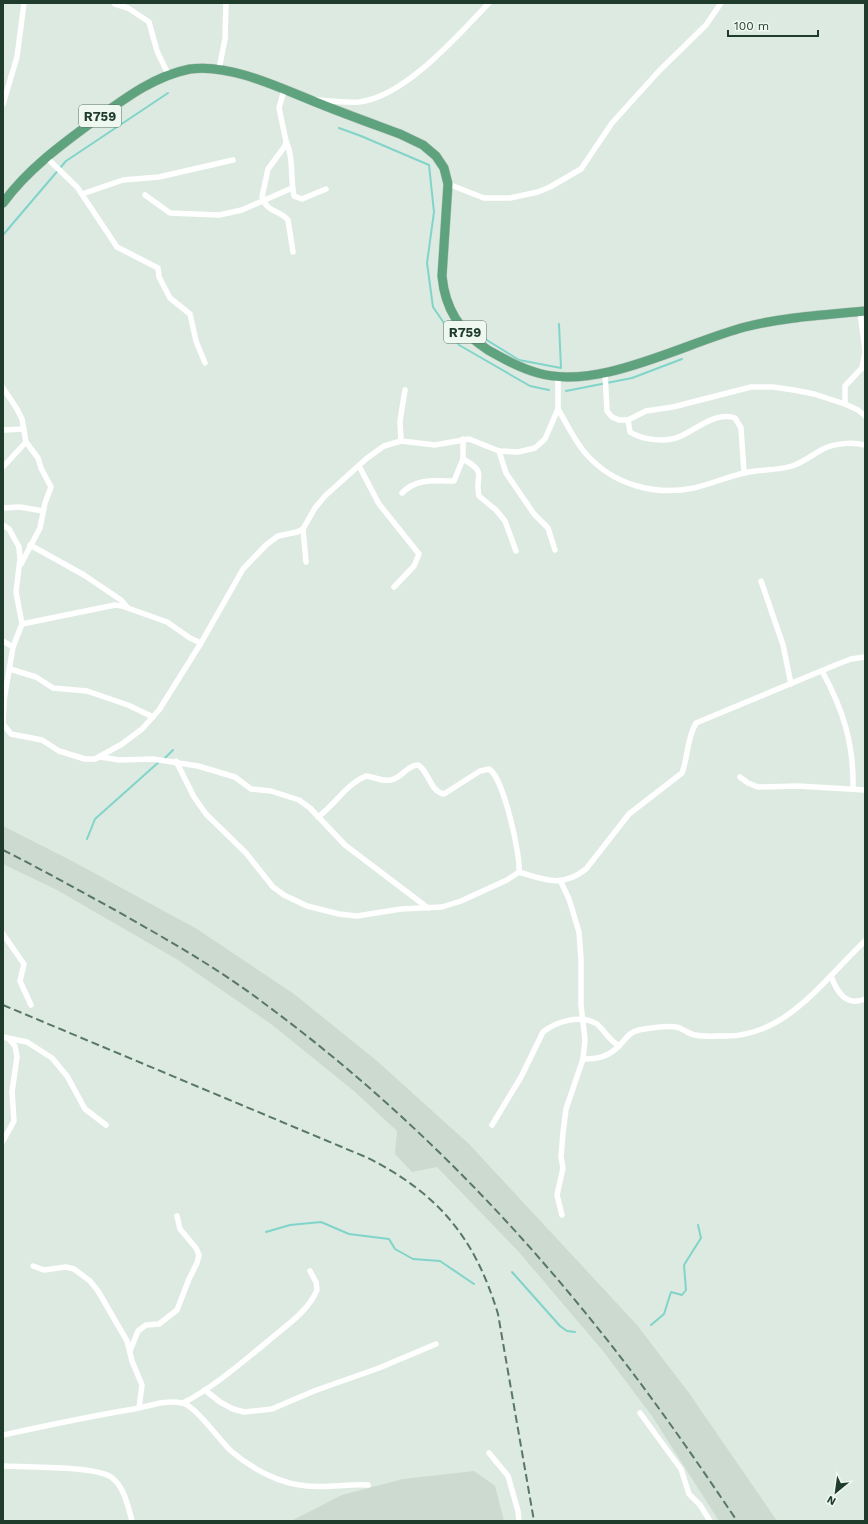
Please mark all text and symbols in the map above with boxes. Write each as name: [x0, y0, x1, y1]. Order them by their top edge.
scale bar: [728, 12, 818, 38]
text: 100 m: [734, 19, 769, 33]
road number: R759: [79, 105, 121, 127]
road number: R759: [444, 321, 486, 343]
north arrow: [816, 1472, 856, 1512]
text: N: [825, 1493, 838, 1508]

